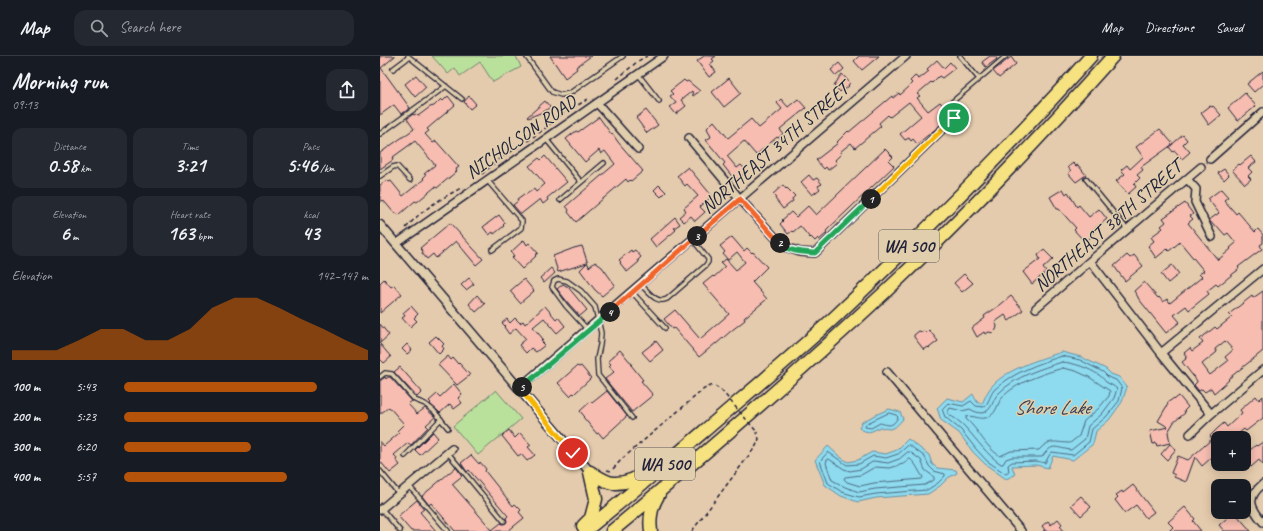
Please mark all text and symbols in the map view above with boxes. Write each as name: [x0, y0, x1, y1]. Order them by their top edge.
search box: [74, 10, 354, 46]
text: Map: [20, 16, 50, 40]
icon: search: [88, 17, 110, 39]
text: Search here: [120, 18, 181, 37]
text: Map: [1102, 19, 1123, 36]
text: Directions: [1145, 19, 1194, 36]
text: Saved: [1216, 19, 1243, 36]
text: Morning run: [12, 68, 108, 96]
button: share: [326, 69, 368, 111]
street label: NORTHEAST 34TH STREET: [696, 74, 858, 219]
street label: NICHOLSON ROAD: [461, 89, 583, 184]
text: 09:13: [12, 97, 38, 113]
pin: [937, 101, 971, 135]
icon: arrive: [943, 107, 965, 129]
text: Distance: [53, 139, 86, 153]
text: Time: [182, 139, 198, 153]
text: Pace: [302, 139, 319, 153]
street label: NORTHEAST 38TH STREET: [1029, 152, 1191, 297]
text: 0.58: [47, 153, 78, 178]
text: 3:21: [175, 153, 205, 178]
text: 5:46: [287, 153, 318, 178]
text: km: [78, 161, 91, 175]
text: /km: [318, 161, 335, 175]
pin: 1: [861, 189, 881, 209]
text: 1: [869, 192, 873, 206]
text: Elevation: [52, 207, 86, 221]
text: Heart rate: [170, 207, 210, 221]
text: kcal: [303, 207, 318, 221]
text: 6: [60, 221, 70, 246]
text: 163: [167, 221, 195, 246]
text: 43: [302, 221, 320, 246]
pin: 3: [687, 226, 707, 246]
text: m: [70, 229, 78, 243]
text: bpm: [195, 229, 213, 243]
text: 3: [695, 229, 699, 243]
road number: WA 500: [879, 230, 939, 262]
pin: 2: [770, 233, 790, 253]
text: 2: [778, 236, 782, 250]
text: Elevation: [12, 268, 52, 284]
text: 142–147 m: [317, 268, 368, 284]
pin: 4: [600, 302, 620, 322]
text: 4: [608, 305, 612, 319]
pin: 5: [512, 377, 532, 397]
text: 100 m: [12, 379, 40, 395]
text: 5:43: [76, 379, 96, 395]
text: 5: [520, 380, 524, 394]
water label: Shore Lake: [1014, 395, 1093, 420]
text: 200 m: [12, 409, 40, 425]
text: 5:23: [76, 409, 96, 425]
map controls: [1211, 431, 1251, 519]
button: +: [1211, 431, 1251, 471]
pin: [556, 436, 590, 470]
text: 300 m: [12, 439, 40, 455]
text: 6:20: [76, 439, 96, 455]
icon: check: [562, 442, 584, 464]
road number: WA 500: [635, 448, 695, 480]
text: 400 m: [12, 469, 40, 485]
text: 5:57: [76, 469, 96, 485]
button: −: [1211, 479, 1251, 519]

